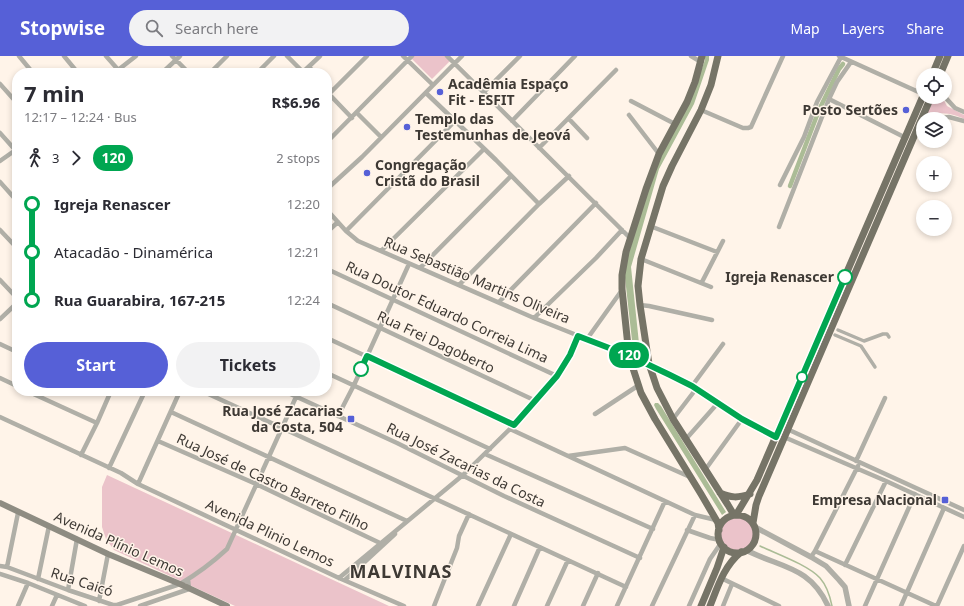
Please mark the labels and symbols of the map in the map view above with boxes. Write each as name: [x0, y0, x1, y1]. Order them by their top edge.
place label: Acadêmia Espaço Fit - ESFIT: [448, 74, 569, 109]
marker: Acadêmia Espaço Fit - ESFIT: [435, 87, 445, 97]
place label: Posto Sertões: [803, 100, 898, 119]
marker: Posto Sertões: [901, 105, 911, 115]
place label: Templo das Testemunhas de Jeová: [415, 109, 571, 144]
marker: Templo das Testemunhas de Jeová: [402, 122, 412, 132]
place label: Congregação Cristã do Brasil: [375, 155, 480, 190]
marker: Congregação Cristã do Brasil: [362, 168, 372, 178]
street label: Rua Sebastião Martins Oliveira: [381, 232, 573, 327]
street label: Rua Doutor Eduardo Correia Lima: [343, 256, 552, 367]
place label: Igreja Renascer: [725, 267, 835, 286]
marker: Igreja Renascer: [837, 269, 853, 285]
street label: Rua Frei Dagoberto: [374, 306, 498, 377]
line badge: 120: [606, 342, 652, 368]
unlabelled marker: [353, 361, 369, 377]
unlabelled marker: [796, 371, 808, 383]
place label: Rua José Zacarias da Costa, 504: [222, 401, 343, 436]
marker: Rua José Zacarias da Costa, 504: [346, 414, 356, 424]
street label: Rua José Zacarias da Costa: [384, 418, 549, 511]
street label: Rua José de Castro Barreto Filho: [174, 428, 373, 535]
place label: Empresa Nacional: [812, 490, 937, 509]
street label: Avenida Plinio Lemos: [203, 494, 338, 571]
marker: Empresa Nacional: [940, 495, 950, 505]
street label: Avenida Plínio Lemos: [51, 506, 187, 581]
district label: MALVINAS: [350, 559, 452, 583]
street label: Rua Caicó: [49, 563, 116, 601]

